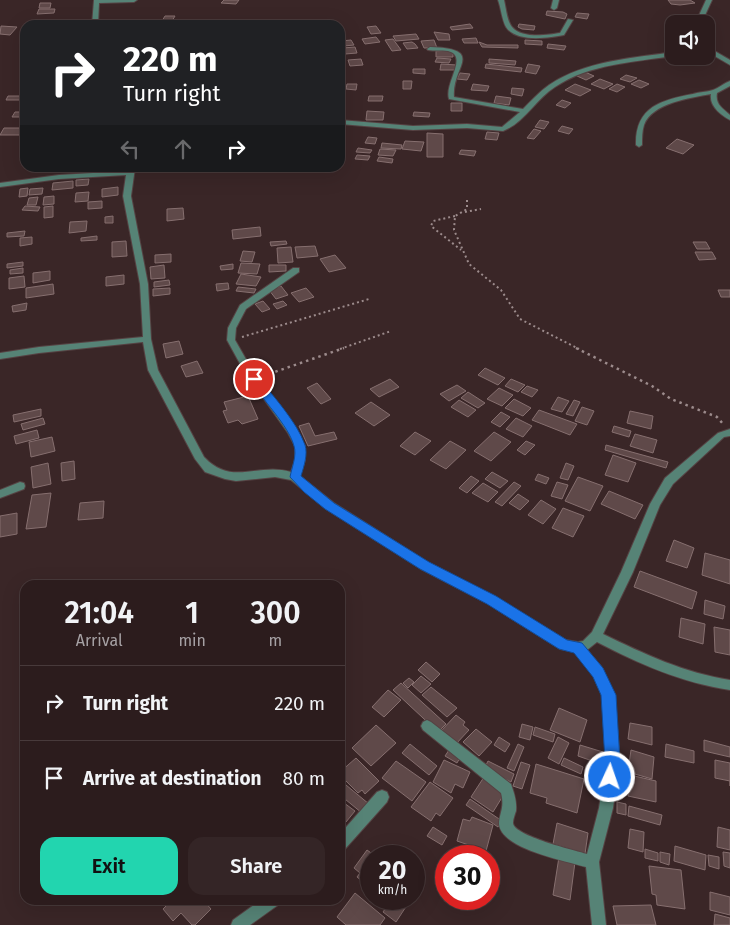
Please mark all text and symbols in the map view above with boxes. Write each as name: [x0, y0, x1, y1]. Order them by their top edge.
map controls: [665, 15, 715, 65]
button: sound: [665, 15, 715, 65]
text: 220 m: [123, 38, 218, 80]
icon: right: [40, 40, 105, 105]
text: Turn right: [123, 80, 220, 107]
icon: left: [116, 135, 144, 163]
icon: ahead: [169, 135, 197, 163]
icon: right: [222, 135, 250, 163]
pin: [233, 358, 275, 400]
icon: arrive: [240, 365, 268, 393]
text: 21:04: [64, 595, 134, 631]
text: 1: [185, 595, 199, 631]
text: 300: [250, 595, 301, 631]
text: Arrival: [76, 631, 123, 650]
text: min: [178, 631, 206, 650]
text: m: [269, 631, 282, 650]
icon: right: [40, 689, 68, 717]
text: Turn right: [83, 692, 168, 715]
text: 220 m: [274, 692, 325, 715]
position arrow: [583, 750, 635, 802]
icon: arrive: [40, 764, 68, 792]
text: Arrive at destination: [83, 767, 262, 790]
text: 80 m: [283, 767, 325, 790]
button: Exit: [40, 837, 178, 895]
button: Share: [188, 837, 325, 895]
speed limit sign: 30: [435, 845, 500, 910]
text: 20: [379, 856, 406, 886]
text: km/h: [378, 883, 407, 897]

